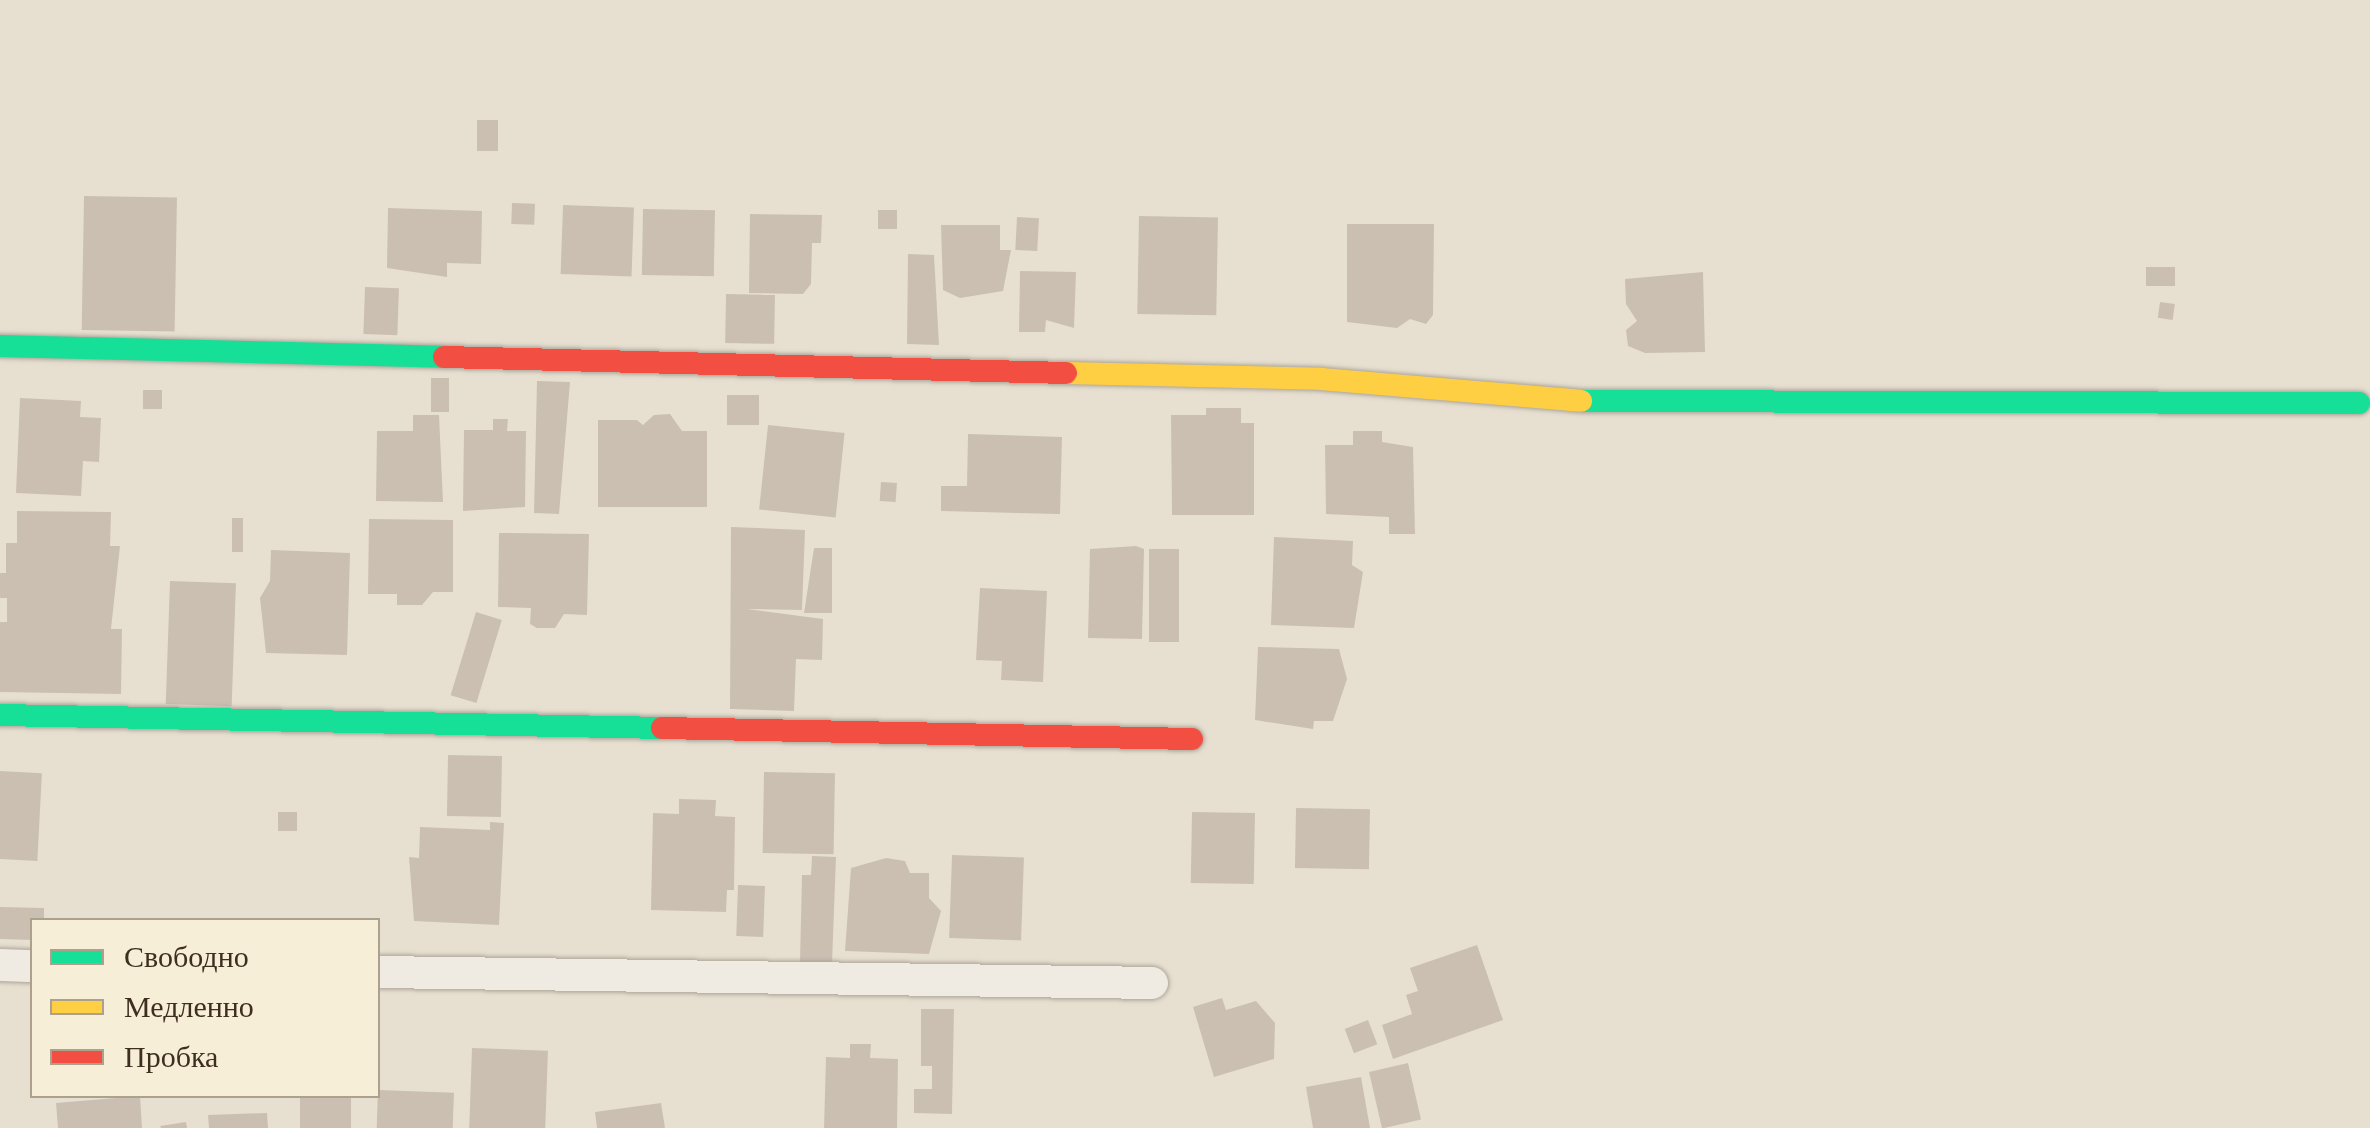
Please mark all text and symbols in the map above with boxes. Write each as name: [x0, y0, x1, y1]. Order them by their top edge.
legend: [30, 918, 380, 1098]
text: Свободно: [124, 940, 249, 973]
text: Медленно: [124, 990, 254, 1023]
text: Пробка: [124, 1040, 218, 1073]

